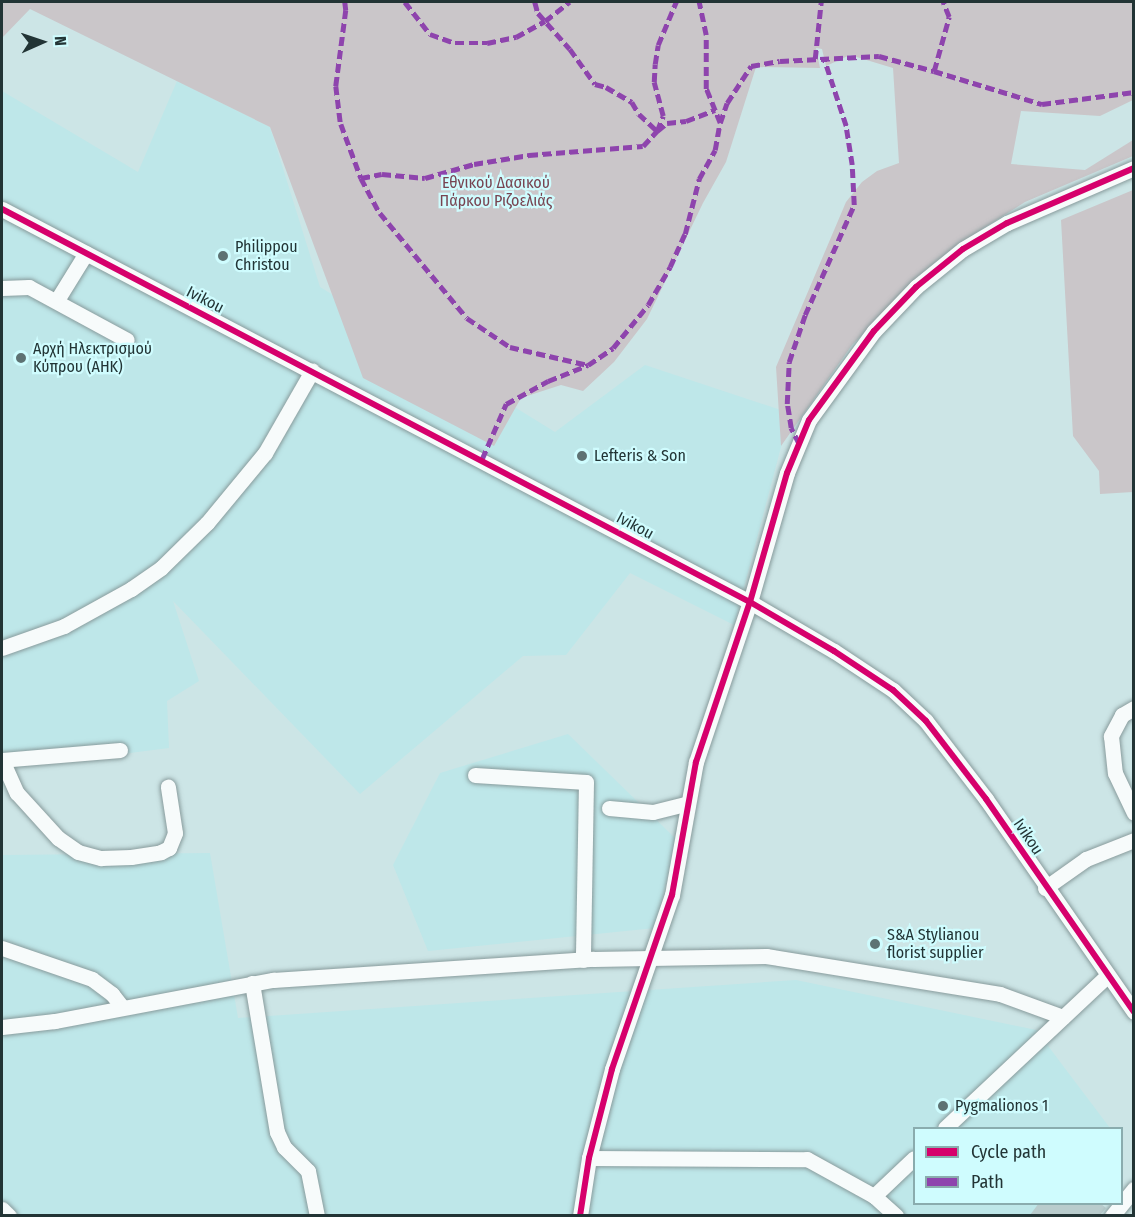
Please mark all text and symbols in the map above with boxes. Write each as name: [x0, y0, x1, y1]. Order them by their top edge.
north arrow: [12, 12, 72, 72]
text: N: [51, 36, 70, 46]
park label: Εθνικού Δασικού Πάρκου Ριζοελιάς: [439, 173, 553, 211]
place label: Philippou Christou: [235, 237, 298, 275]
marker: Philippou Christou: [216, 249, 230, 263]
street label: Ivikou: [183, 282, 227, 318]
place label: Αρχή Ηλεκτρισμού Κύπρου (ΑΗΚ): [33, 339, 152, 377]
marker: Αρχή Ηλεκτρισμού Κύπρου (ΑΗΚ): [14, 351, 28, 365]
place label: Lefteris & Son: [594, 446, 686, 466]
marker: Lefteris & Son: [575, 449, 589, 463]
street label: Ivikou: [613, 508, 657, 544]
street label: Ivikou: [1009, 815, 1047, 859]
place label: S&A Stylianou florist supplier: [887, 925, 983, 963]
marker: S&A Stylianou florist supplier: [868, 937, 882, 951]
place label: Pygmalionos 1: [955, 1096, 1048, 1116]
marker: Pygmalionos 1: [936, 1099, 950, 1113]
legend: [913, 1127, 1123, 1205]
text: Cycle path: [971, 1141, 1046, 1163]
text: Path: [971, 1171, 1004, 1193]

